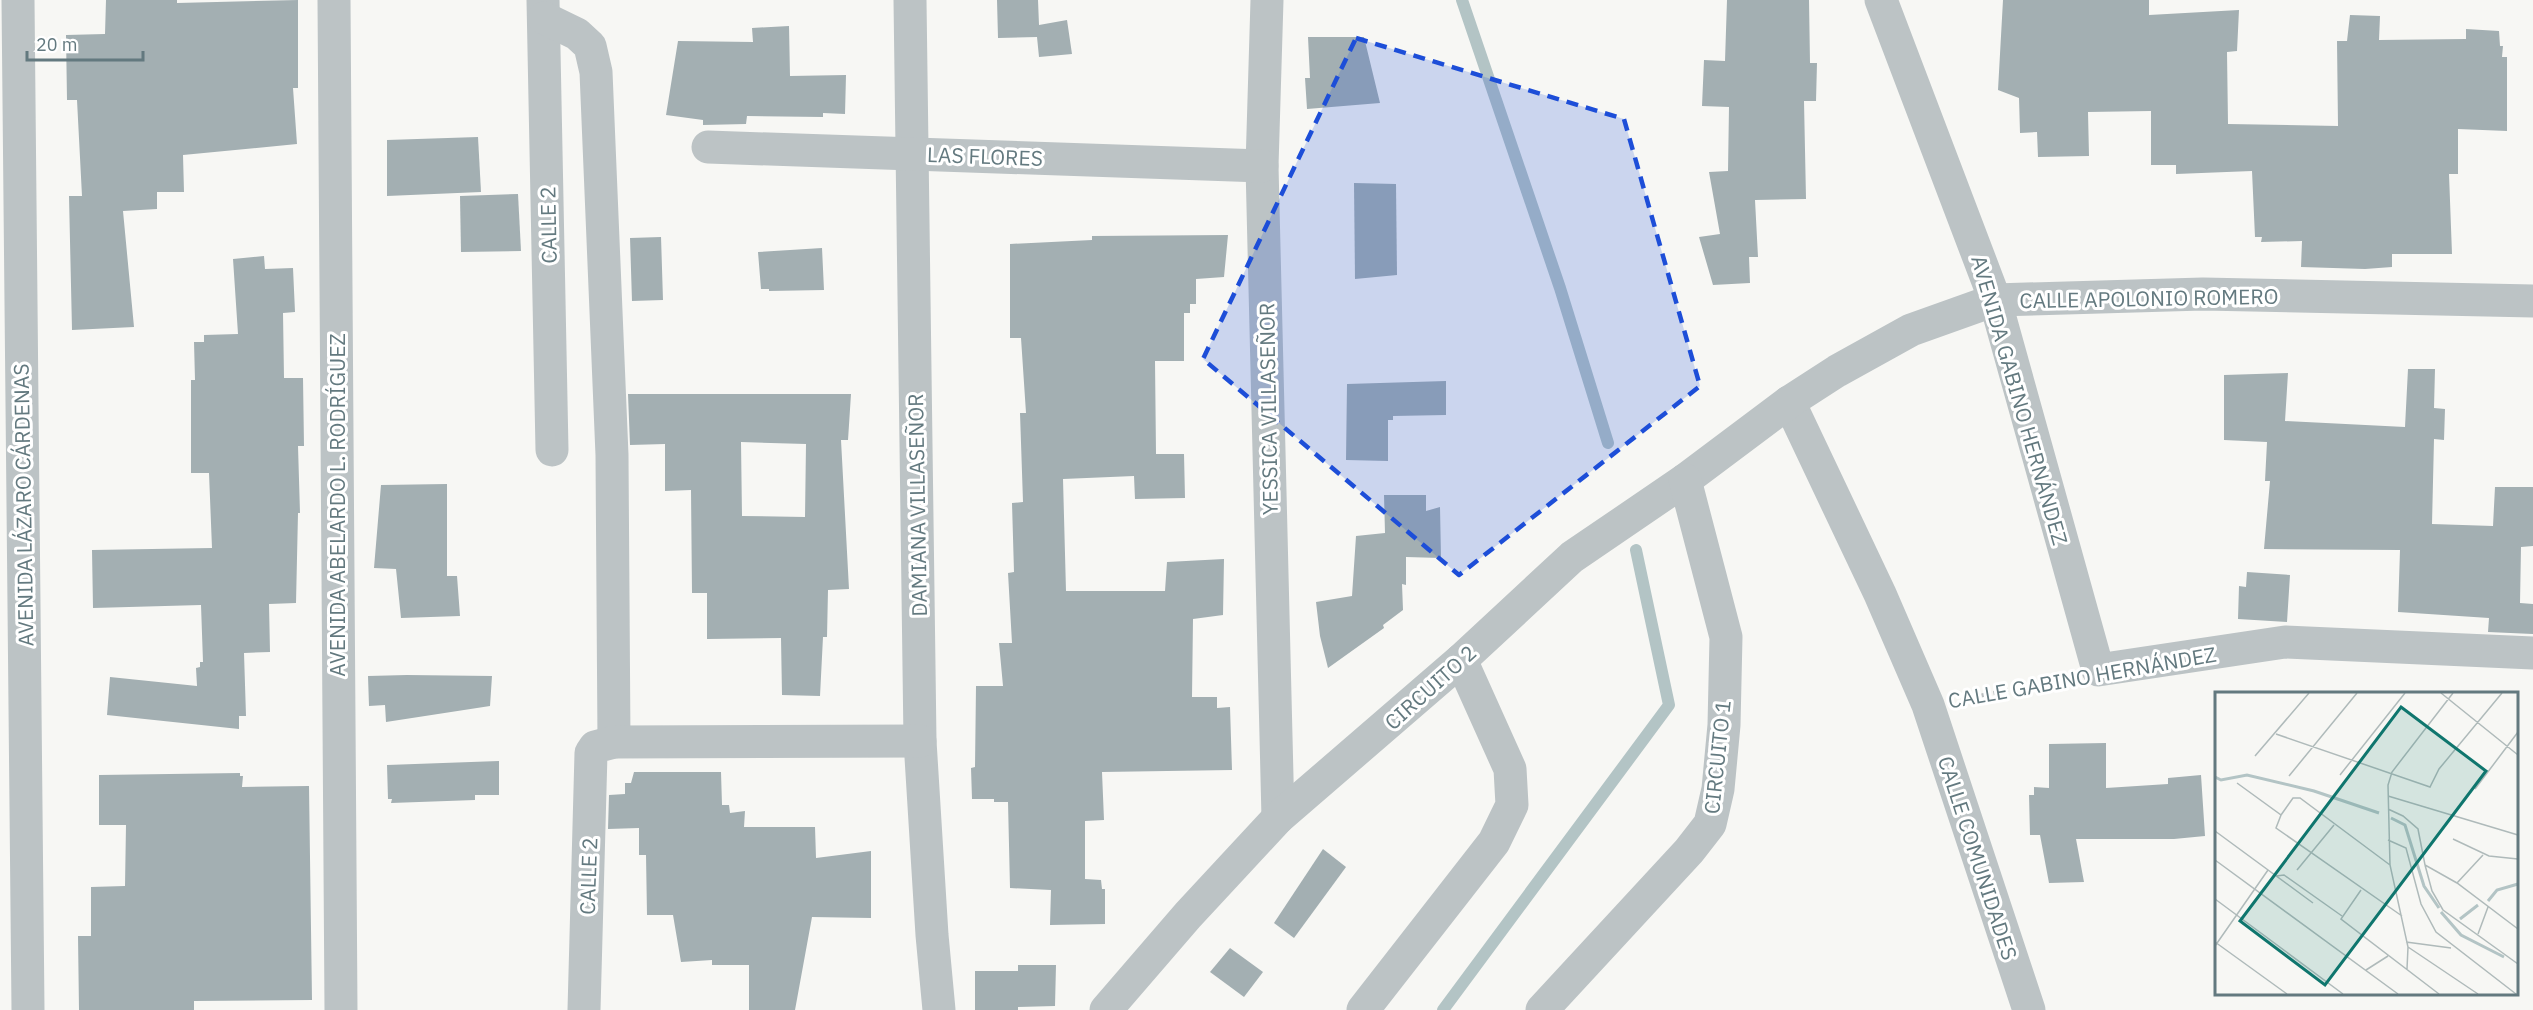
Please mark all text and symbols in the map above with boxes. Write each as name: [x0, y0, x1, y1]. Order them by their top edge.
scale bar: [27, 24, 142, 62]
text: 20 m: [36, 33, 78, 56]
street label: LAS FLORES: [927, 140, 1043, 172]
street label: CALLE 2: [533, 186, 563, 264]
street label: AVENIDA GABINO HERNÁNDEZ: [1965, 252, 2075, 548]
street label: CALLE APOLONIO ROMERO: [2019, 282, 2279, 314]
street label: YESSICA VILLASEÑOR: [1252, 303, 1284, 515]
street label: AVENIDA ABELARDO L. RODRÍGUEZ: [323, 333, 351, 677]
street label: AVENIDA LÁZARO CÁRDENAS: [7, 363, 39, 647]
street label: DAMIANA VILLASEÑOR: [901, 393, 933, 617]
street label: CIRCUITO 2: [1378, 638, 1482, 736]
street label: CALLE GABINO HERNÁNDEZ: [1946, 640, 2218, 714]
inset map: [2215, 692, 2518, 995]
street label: CIRCUITO 1: [1697, 699, 1737, 815]
street label: CALLE COMUNIDADES: [1932, 752, 2024, 964]
street label: CALLE 2: [573, 837, 603, 915]

